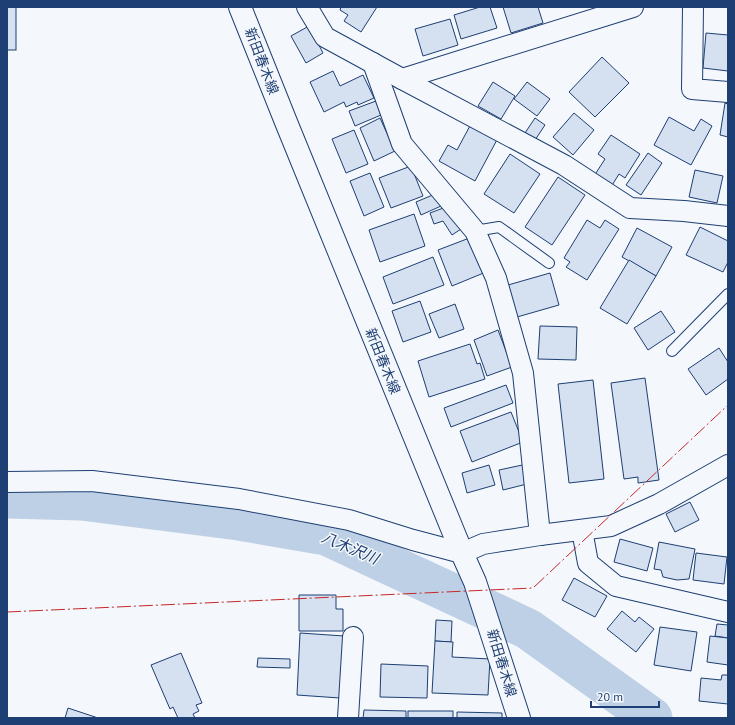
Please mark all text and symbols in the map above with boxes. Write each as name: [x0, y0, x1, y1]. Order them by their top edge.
street label: 新田春木線: [241, 25, 283, 97]
street label: 新田春木線: [362, 325, 404, 397]
water label: 八木沢川: [319, 527, 383, 569]
street label: 新田春木線: [483, 627, 521, 699]
scale bar: [591, 683, 659, 709]
text: 20 m: [597, 689, 623, 704]

